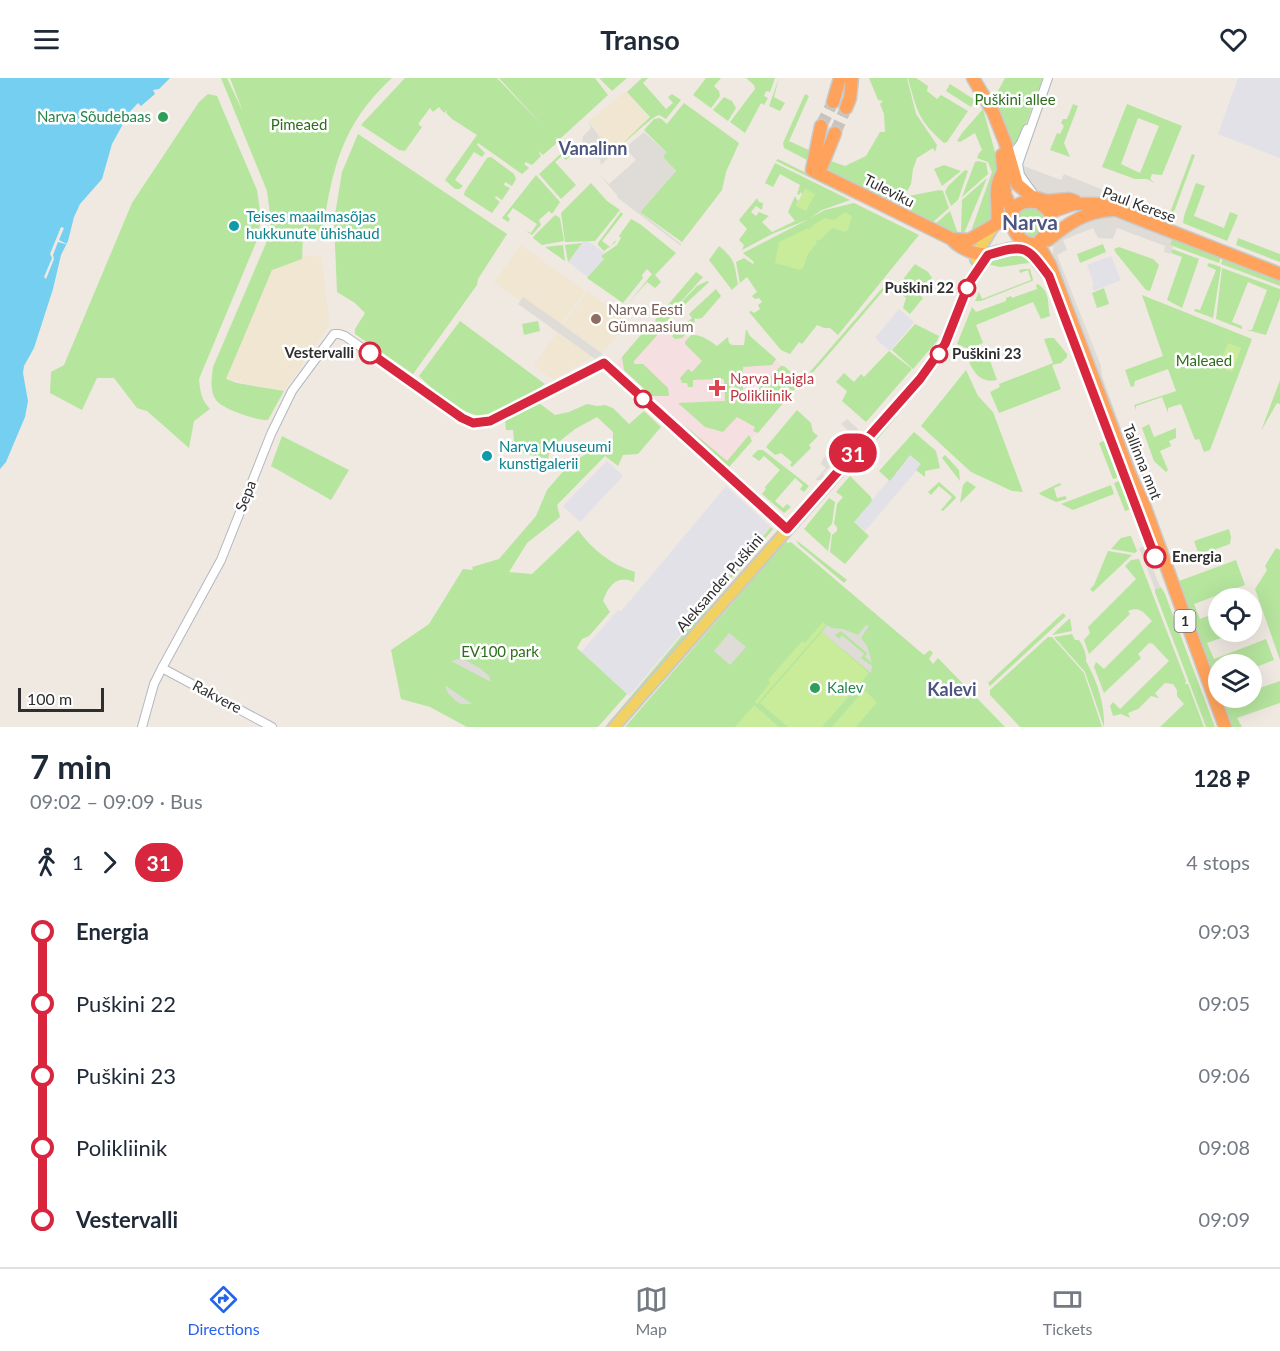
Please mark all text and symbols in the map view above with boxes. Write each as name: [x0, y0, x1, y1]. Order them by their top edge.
icon: menu: [30, 23, 63, 56]
text: Transo: [600, 23, 680, 56]
icon: heart: [1217, 23, 1250, 56]
park label: Puškini allee: [974, 90, 1056, 108]
place label: Narva Sõudebaas: [37, 107, 151, 125]
marker: Narva Sõudebaas: [156, 110, 170, 124]
park label: Pimeaed: [271, 115, 327, 133]
district label: Vanalinn: [558, 137, 627, 159]
street label: Tuleviku: [861, 170, 918, 210]
street label: Paul Kerese: [1100, 182, 1179, 226]
place label: Teises maailmasõjas hukkunute ühishaud: [246, 207, 380, 242]
district label: Narva: [1002, 209, 1058, 234]
marker: Teises maailmasõjas hukkunute ühishaud: [227, 219, 241, 233]
place label: Puškini 22: [885, 278, 954, 296]
marker: Puškini 22: [958, 279, 976, 297]
place label: Narva Eesti Gümnaasium: [608, 300, 694, 335]
marker: Narva Eesti Gümnaasium: [589, 312, 603, 326]
marker: Vestervalli: [359, 342, 381, 364]
place label: Vestervalli: [283, 343, 354, 361]
place label: Puškini 23: [952, 344, 1021, 362]
marker: Puškini 23: [930, 345, 948, 363]
park label: Maleaed: [1176, 351, 1232, 369]
place label: Narva Haigla Polikliinik: [730, 369, 814, 404]
marker: Narva Haigla Polikliinik: [708, 379, 726, 397]
unlabelled marker: [634, 390, 652, 408]
street label: Tallinna mnt: [1120, 421, 1166, 502]
line badge: 31: [826, 434, 880, 472]
place label: Narva Muuseumi kunstigalerii: [499, 437, 611, 472]
text: 31: [841, 441, 865, 466]
marker: Narva Muuseumi kunstigalerii: [480, 449, 494, 463]
street label: Sepa: [231, 477, 259, 514]
street label: Aleksander Puškini: [672, 530, 767, 635]
marker: Energia: [1144, 546, 1166, 568]
place label: Energia: [1172, 547, 1222, 565]
map controls: [1208, 588, 1262, 708]
button: locate: [1208, 588, 1262, 642]
road number: 1: [1174, 610, 1196, 632]
park label: EV100 park: [461, 642, 539, 660]
button: layers: [1208, 654, 1262, 708]
street label: Rakvere: [190, 676, 245, 717]
place label: Kalev: [827, 678, 864, 696]
district label: Kalevi: [927, 678, 977, 700]
marker: Kalev: [808, 681, 822, 695]
scale bar: [18, 685, 104, 712]
text: 100 m: [27, 689, 72, 708]
text: 7 min: [30, 746, 112, 786]
text: 128 ₽: [1194, 765, 1250, 792]
text: 09:02 – 09:09 · Bus: [30, 789, 203, 813]
icon: walk: [30, 846, 63, 879]
icon: forward: [93, 846, 126, 879]
text: 1: [72, 850, 84, 874]
text: 31: [147, 850, 171, 875]
text: 4 stops: [1186, 850, 1250, 874]
text: Energia: [76, 918, 149, 945]
text: 09:03: [1199, 919, 1250, 943]
text: Puškini 22: [76, 990, 176, 1017]
text: 09:05: [1199, 991, 1250, 1015]
text: Puškini 23: [76, 1062, 176, 1089]
text: 09:06: [1199, 1063, 1250, 1087]
text: Polikliinik: [76, 1134, 167, 1161]
text: 09:08: [1199, 1135, 1250, 1159]
text: Vestervalli: [76, 1206, 178, 1233]
text: 09:09: [1199, 1207, 1250, 1231]
tab: Directions: [188, 1283, 260, 1338]
tab: Map: [635, 1283, 668, 1338]
tab: Tickets: [1043, 1283, 1092, 1338]

